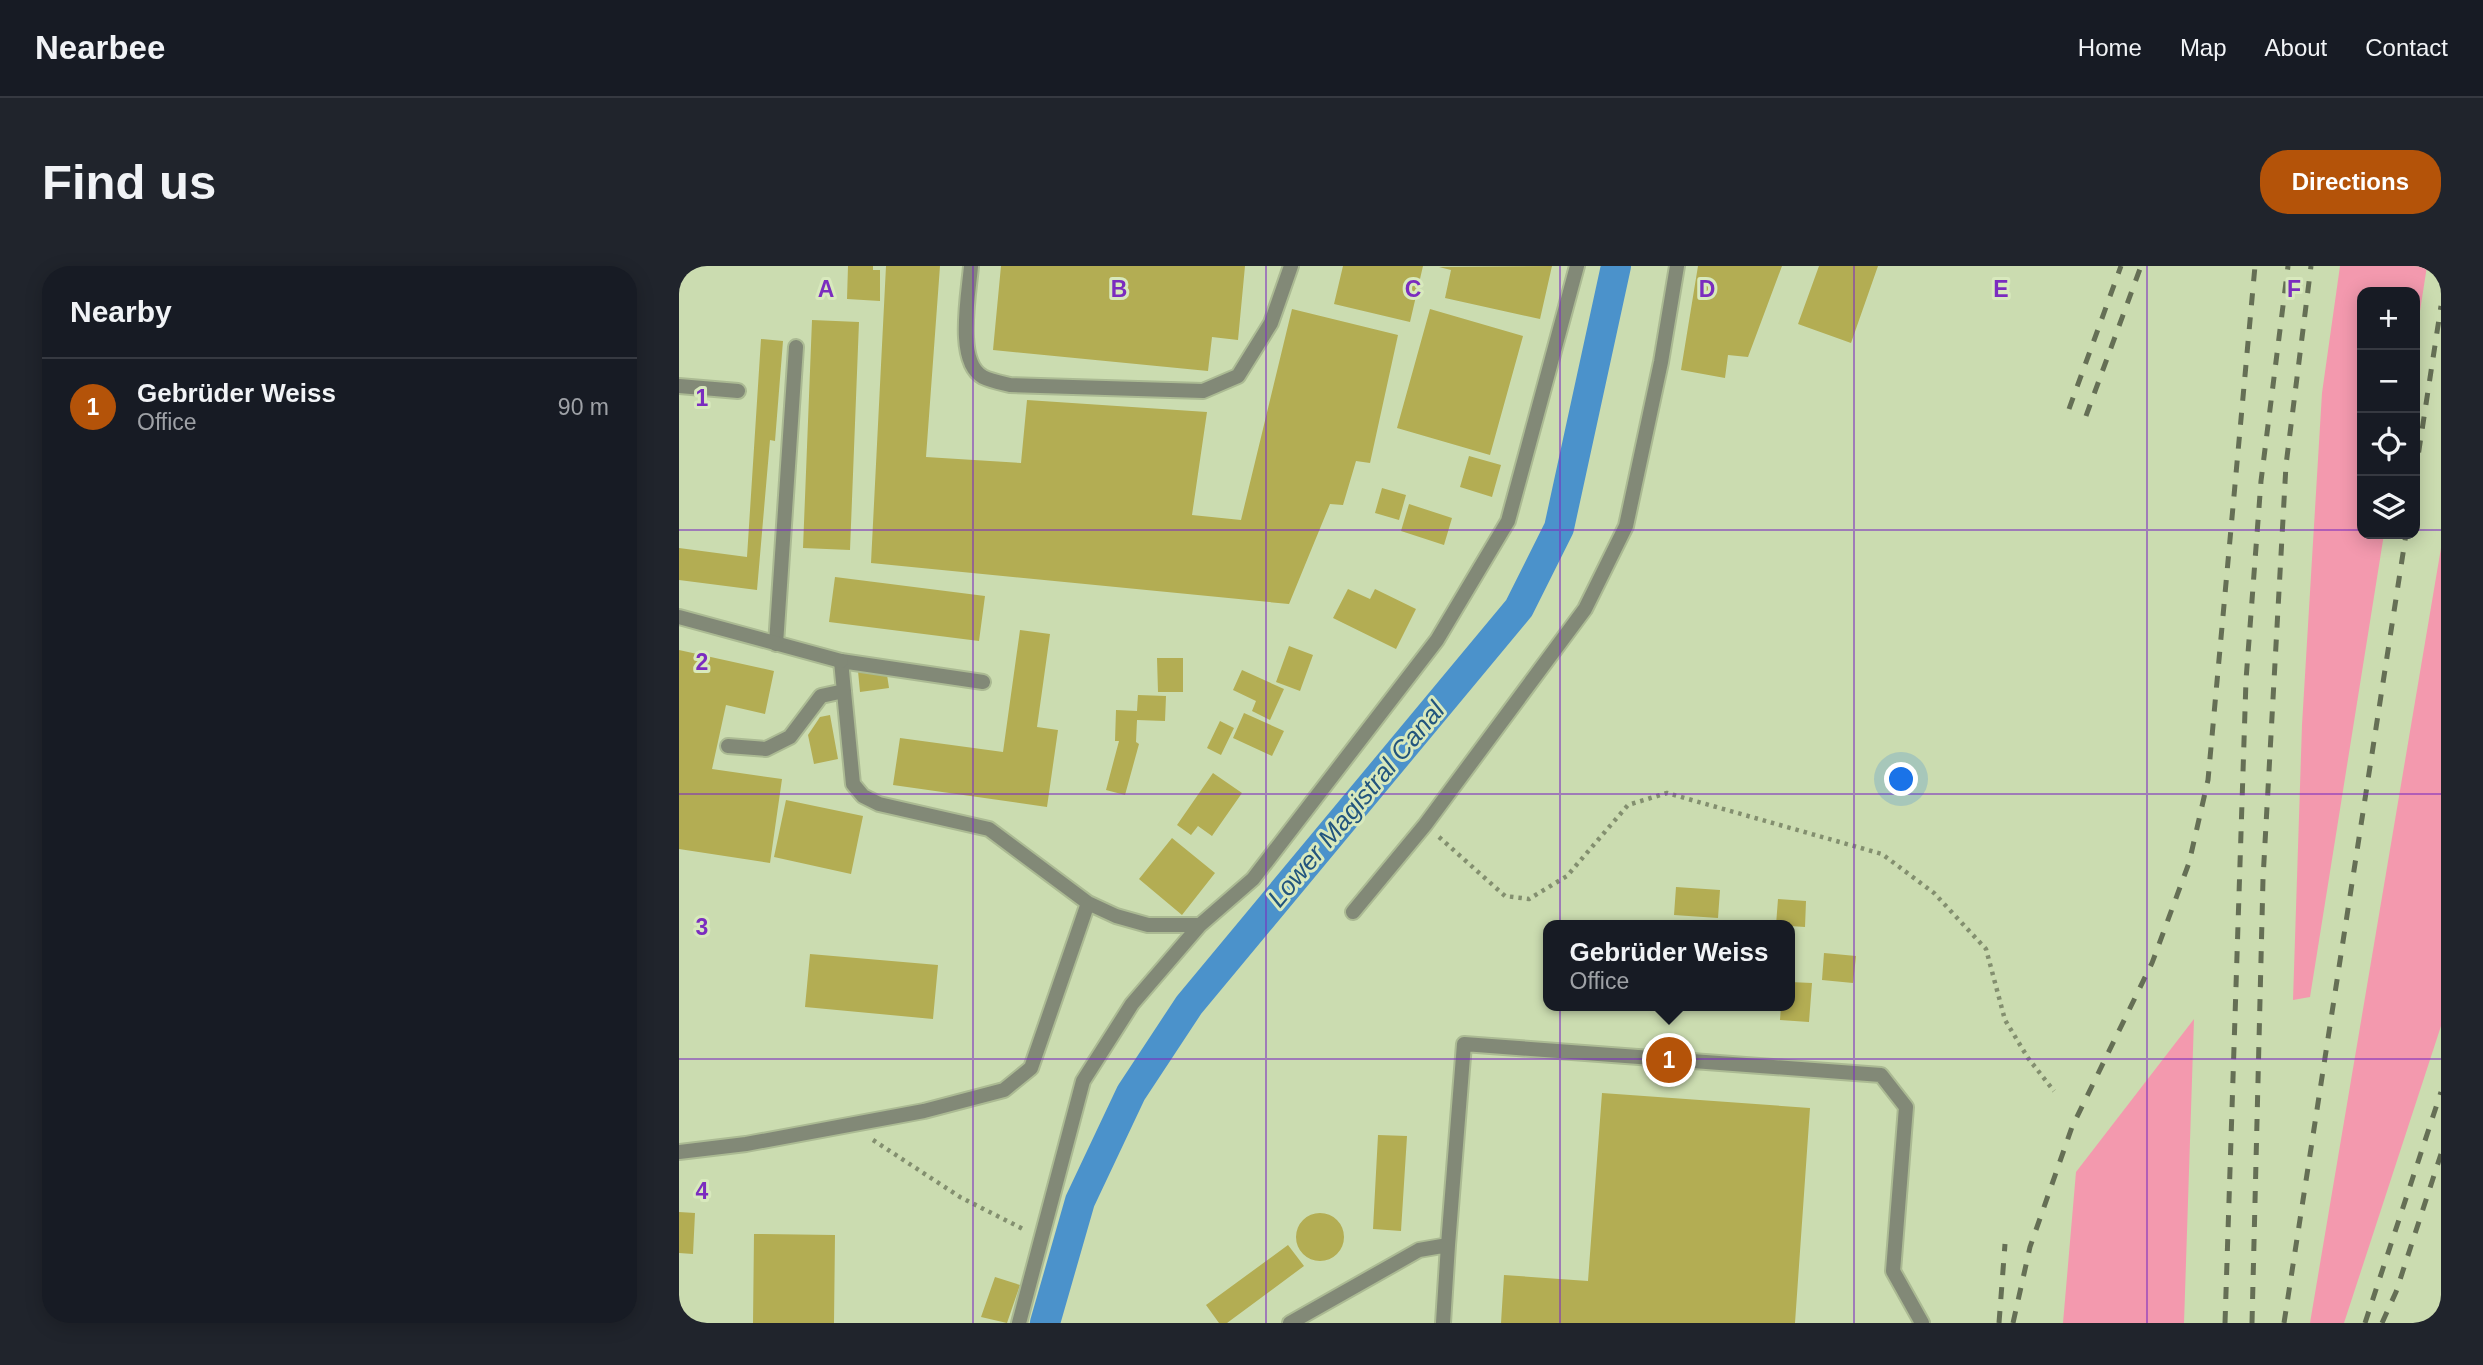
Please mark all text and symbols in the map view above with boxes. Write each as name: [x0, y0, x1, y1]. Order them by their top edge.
text: Nearbee: [35, 29, 165, 66]
text: Home: [2078, 34, 2142, 61]
text: Map: [2180, 34, 2227, 61]
text: About: [2265, 34, 2327, 61]
text: Contact: [2365, 34, 2448, 61]
button: Directions: [2260, 150, 2441, 214]
text: Find us: [42, 155, 216, 209]
text: A: [818, 276, 834, 302]
text: B: [1111, 276, 1127, 302]
text: C: [1405, 276, 1421, 302]
text: D: [1699, 276, 1715, 302]
text: E: [1993, 276, 2009, 302]
text: F: [2287, 276, 2301, 302]
map controls: [2357, 287, 2420, 539]
button: +: [2357, 287, 2420, 350]
text: Nearby: [70, 295, 172, 328]
button: −: [2357, 350, 2420, 413]
text: Gebrüder Weiss: [137, 378, 336, 408]
text: 1: [696, 385, 709, 411]
text: 1: [87, 394, 99, 420]
text: 90 m: [558, 394, 609, 420]
text: Office: [137, 409, 197, 435]
button: locate: [2357, 413, 2420, 476]
button: layers: [2357, 476, 2420, 539]
text: 2: [696, 649, 708, 675]
water label: Lower Magistral Canal: [1261, 694, 1451, 913]
your location: [1884, 762, 1918, 796]
text: 3: [696, 914, 708, 940]
popup: [1543, 920, 1795, 1011]
text: Gebrüder Weiss: [1570, 937, 1768, 967]
text: Office: [1570, 968, 1629, 994]
pin: 1: [1646, 1034, 1692, 1086]
text: 4: [696, 1178, 709, 1204]

